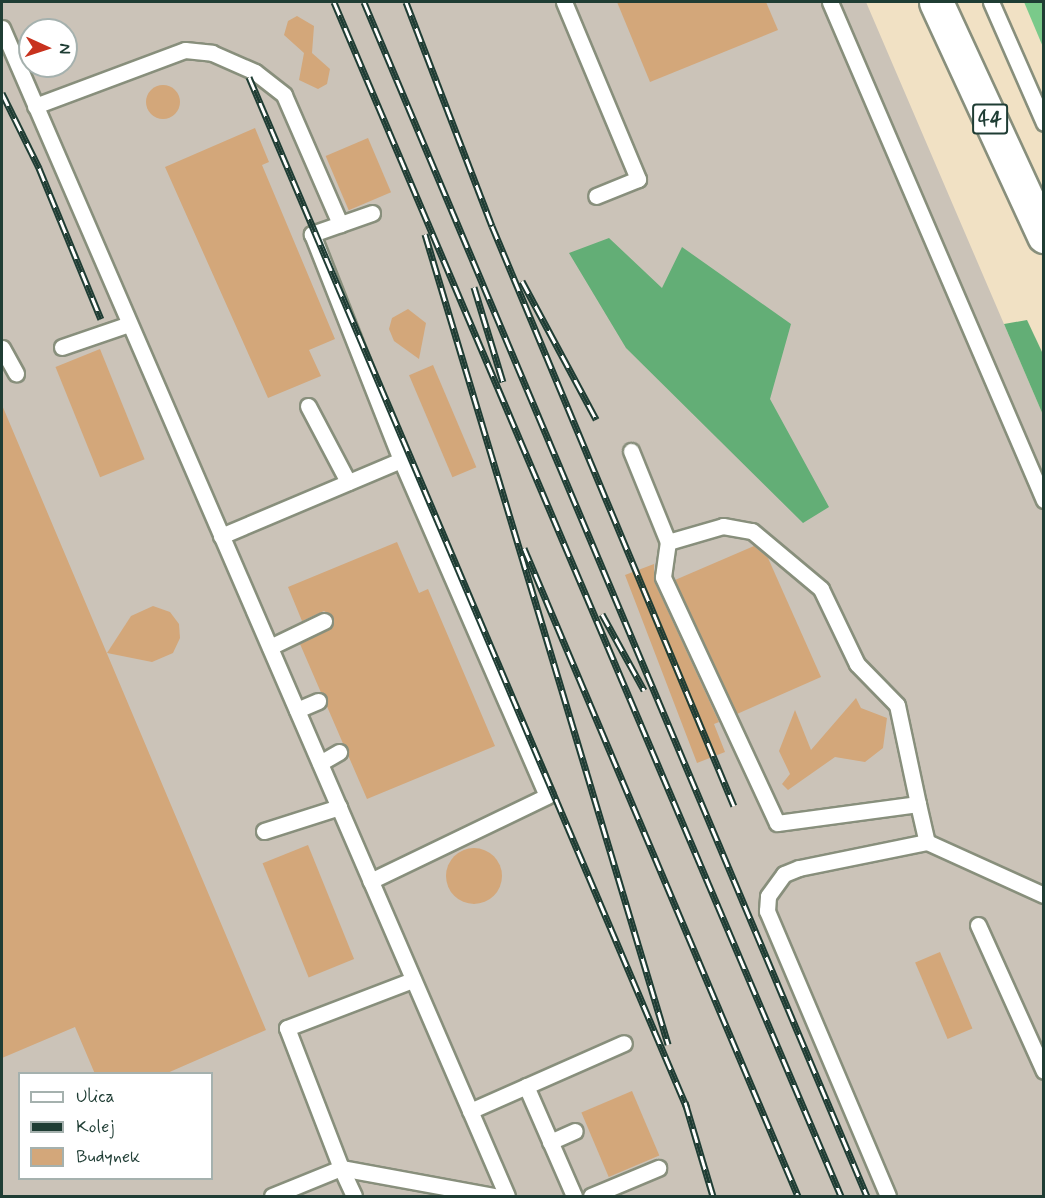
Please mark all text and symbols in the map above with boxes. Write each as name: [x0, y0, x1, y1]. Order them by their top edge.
north arrow: [18, 18, 78, 78]
text: N: [54, 43, 75, 55]
road number: 44: [972, 102, 1008, 136]
legend: [18, 1072, 213, 1180]
text: Ulica: [76, 1085, 115, 1109]
text: Kolej: [76, 1115, 114, 1139]
text: Budynek: [76, 1145, 140, 1169]

